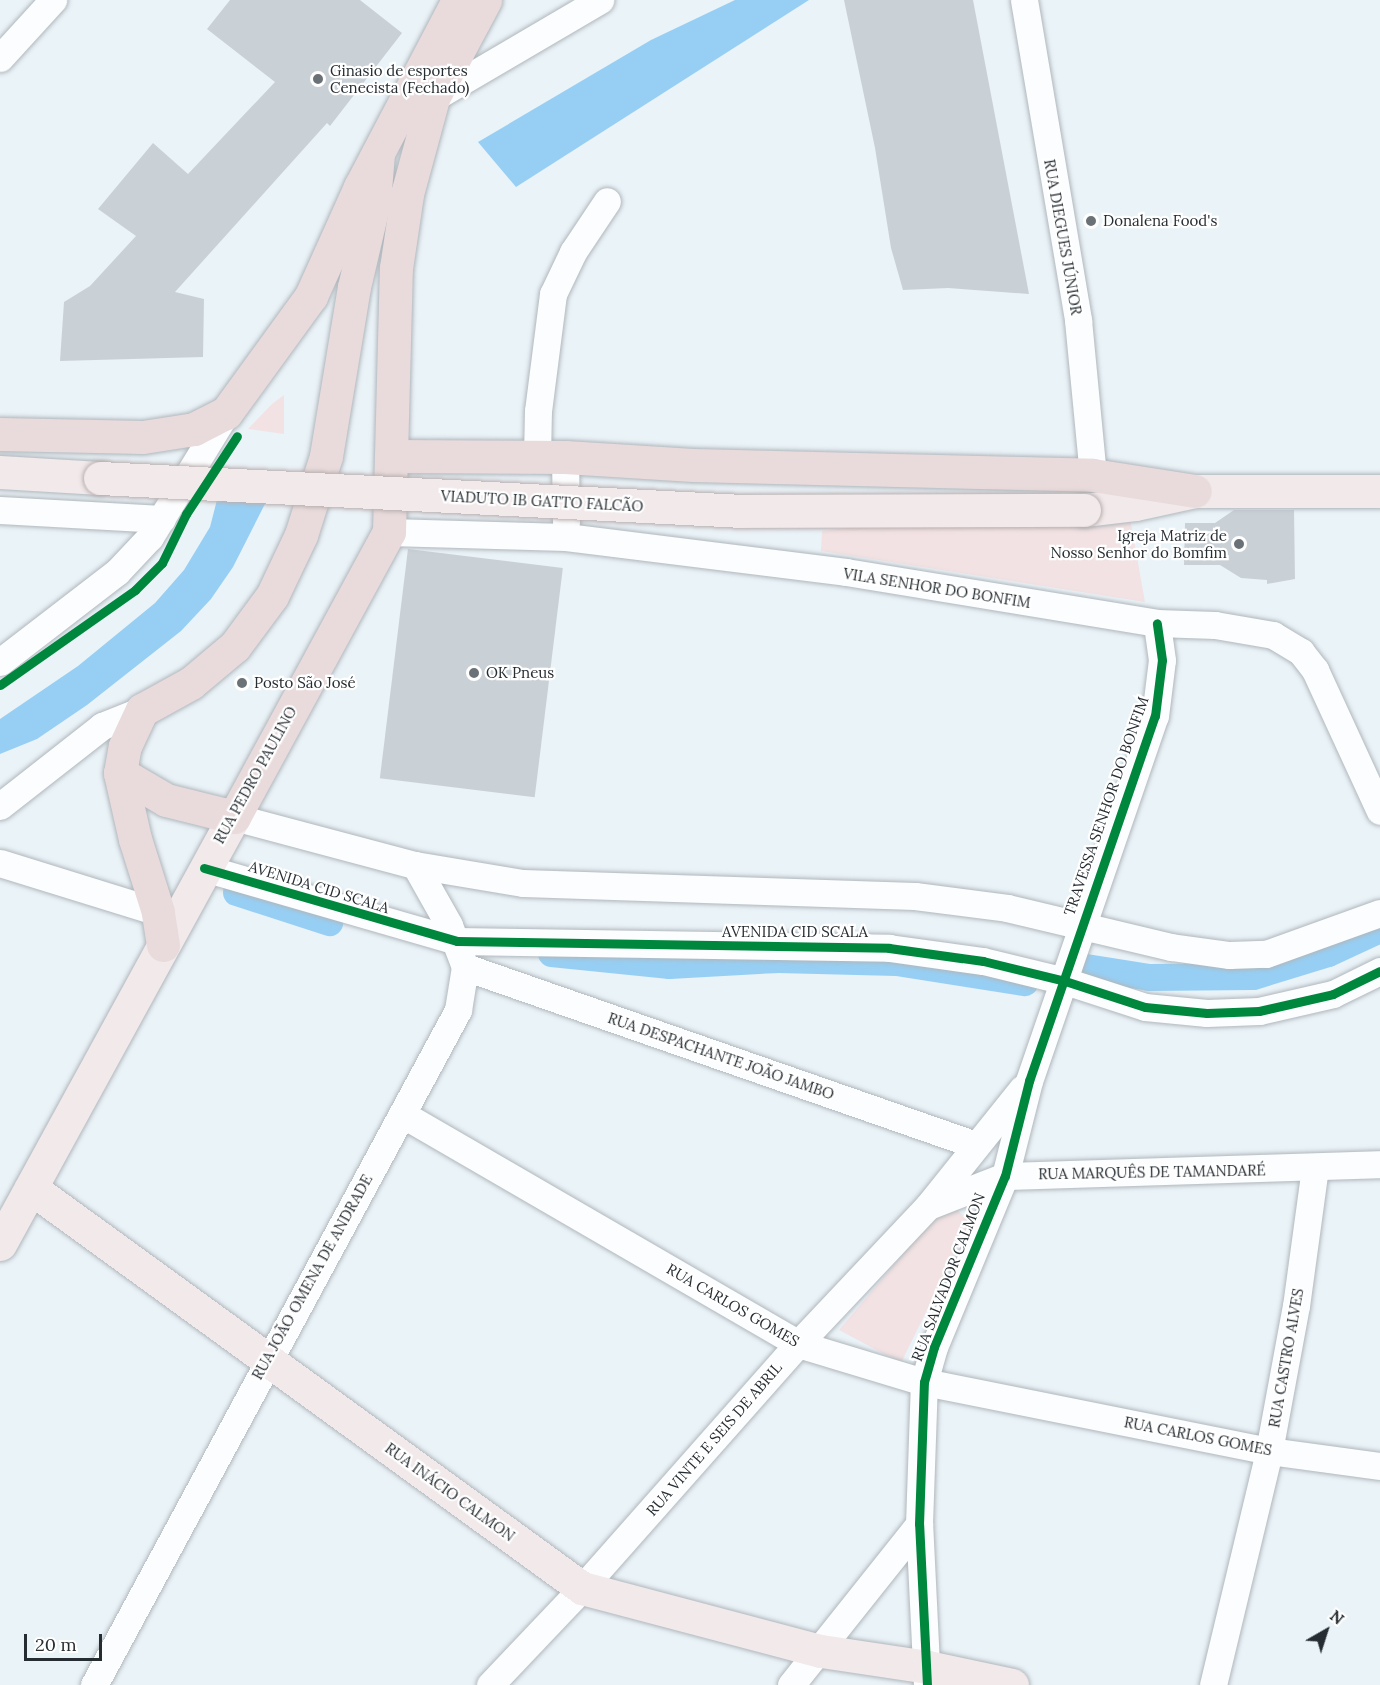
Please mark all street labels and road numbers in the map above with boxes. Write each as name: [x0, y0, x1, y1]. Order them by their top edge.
street label: RUA DIEGUES JÚNIOR: [1040, 158, 1086, 316]
street label: VIADUTO IB GATTO FALCÃO: [440, 487, 644, 515]
street label: VILA SENHOR DO BONFIM: [842, 564, 1032, 612]
street label: TRAVESSA SENHOR DO BONFIM: [1060, 694, 1152, 918]
street label: RUA PEDRO PAULINO: [210, 703, 300, 847]
street label: AVENIDA CID SCALA: [247, 857, 391, 917]
street label: AVENIDA CID SCALA: [722, 923, 868, 941]
street label: RUA DESPACHANTE JOÃO JAMBO: [605, 1009, 837, 1103]
street label: RUA MARQUÊS DE TAMANDARÉ: [1038, 1161, 1266, 1183]
street label: RUA JOÃO OMENA DE ANDRADE: [248, 1171, 376, 1383]
street label: RUA SALVADOR CALMON: [907, 1190, 989, 1364]
street label: RUA CARLOS GOMES: [663, 1260, 803, 1350]
street label: RUA CASTRO ALVES: [1265, 1287, 1307, 1429]
street label: RUA VINTE E SEIS DE ABRIL: [642, 1359, 786, 1519]
street label: RUA CARLOS GOMES: [1123, 1413, 1273, 1459]
street label: RUA INÁCIO CALMON: [382, 1439, 518, 1545]

